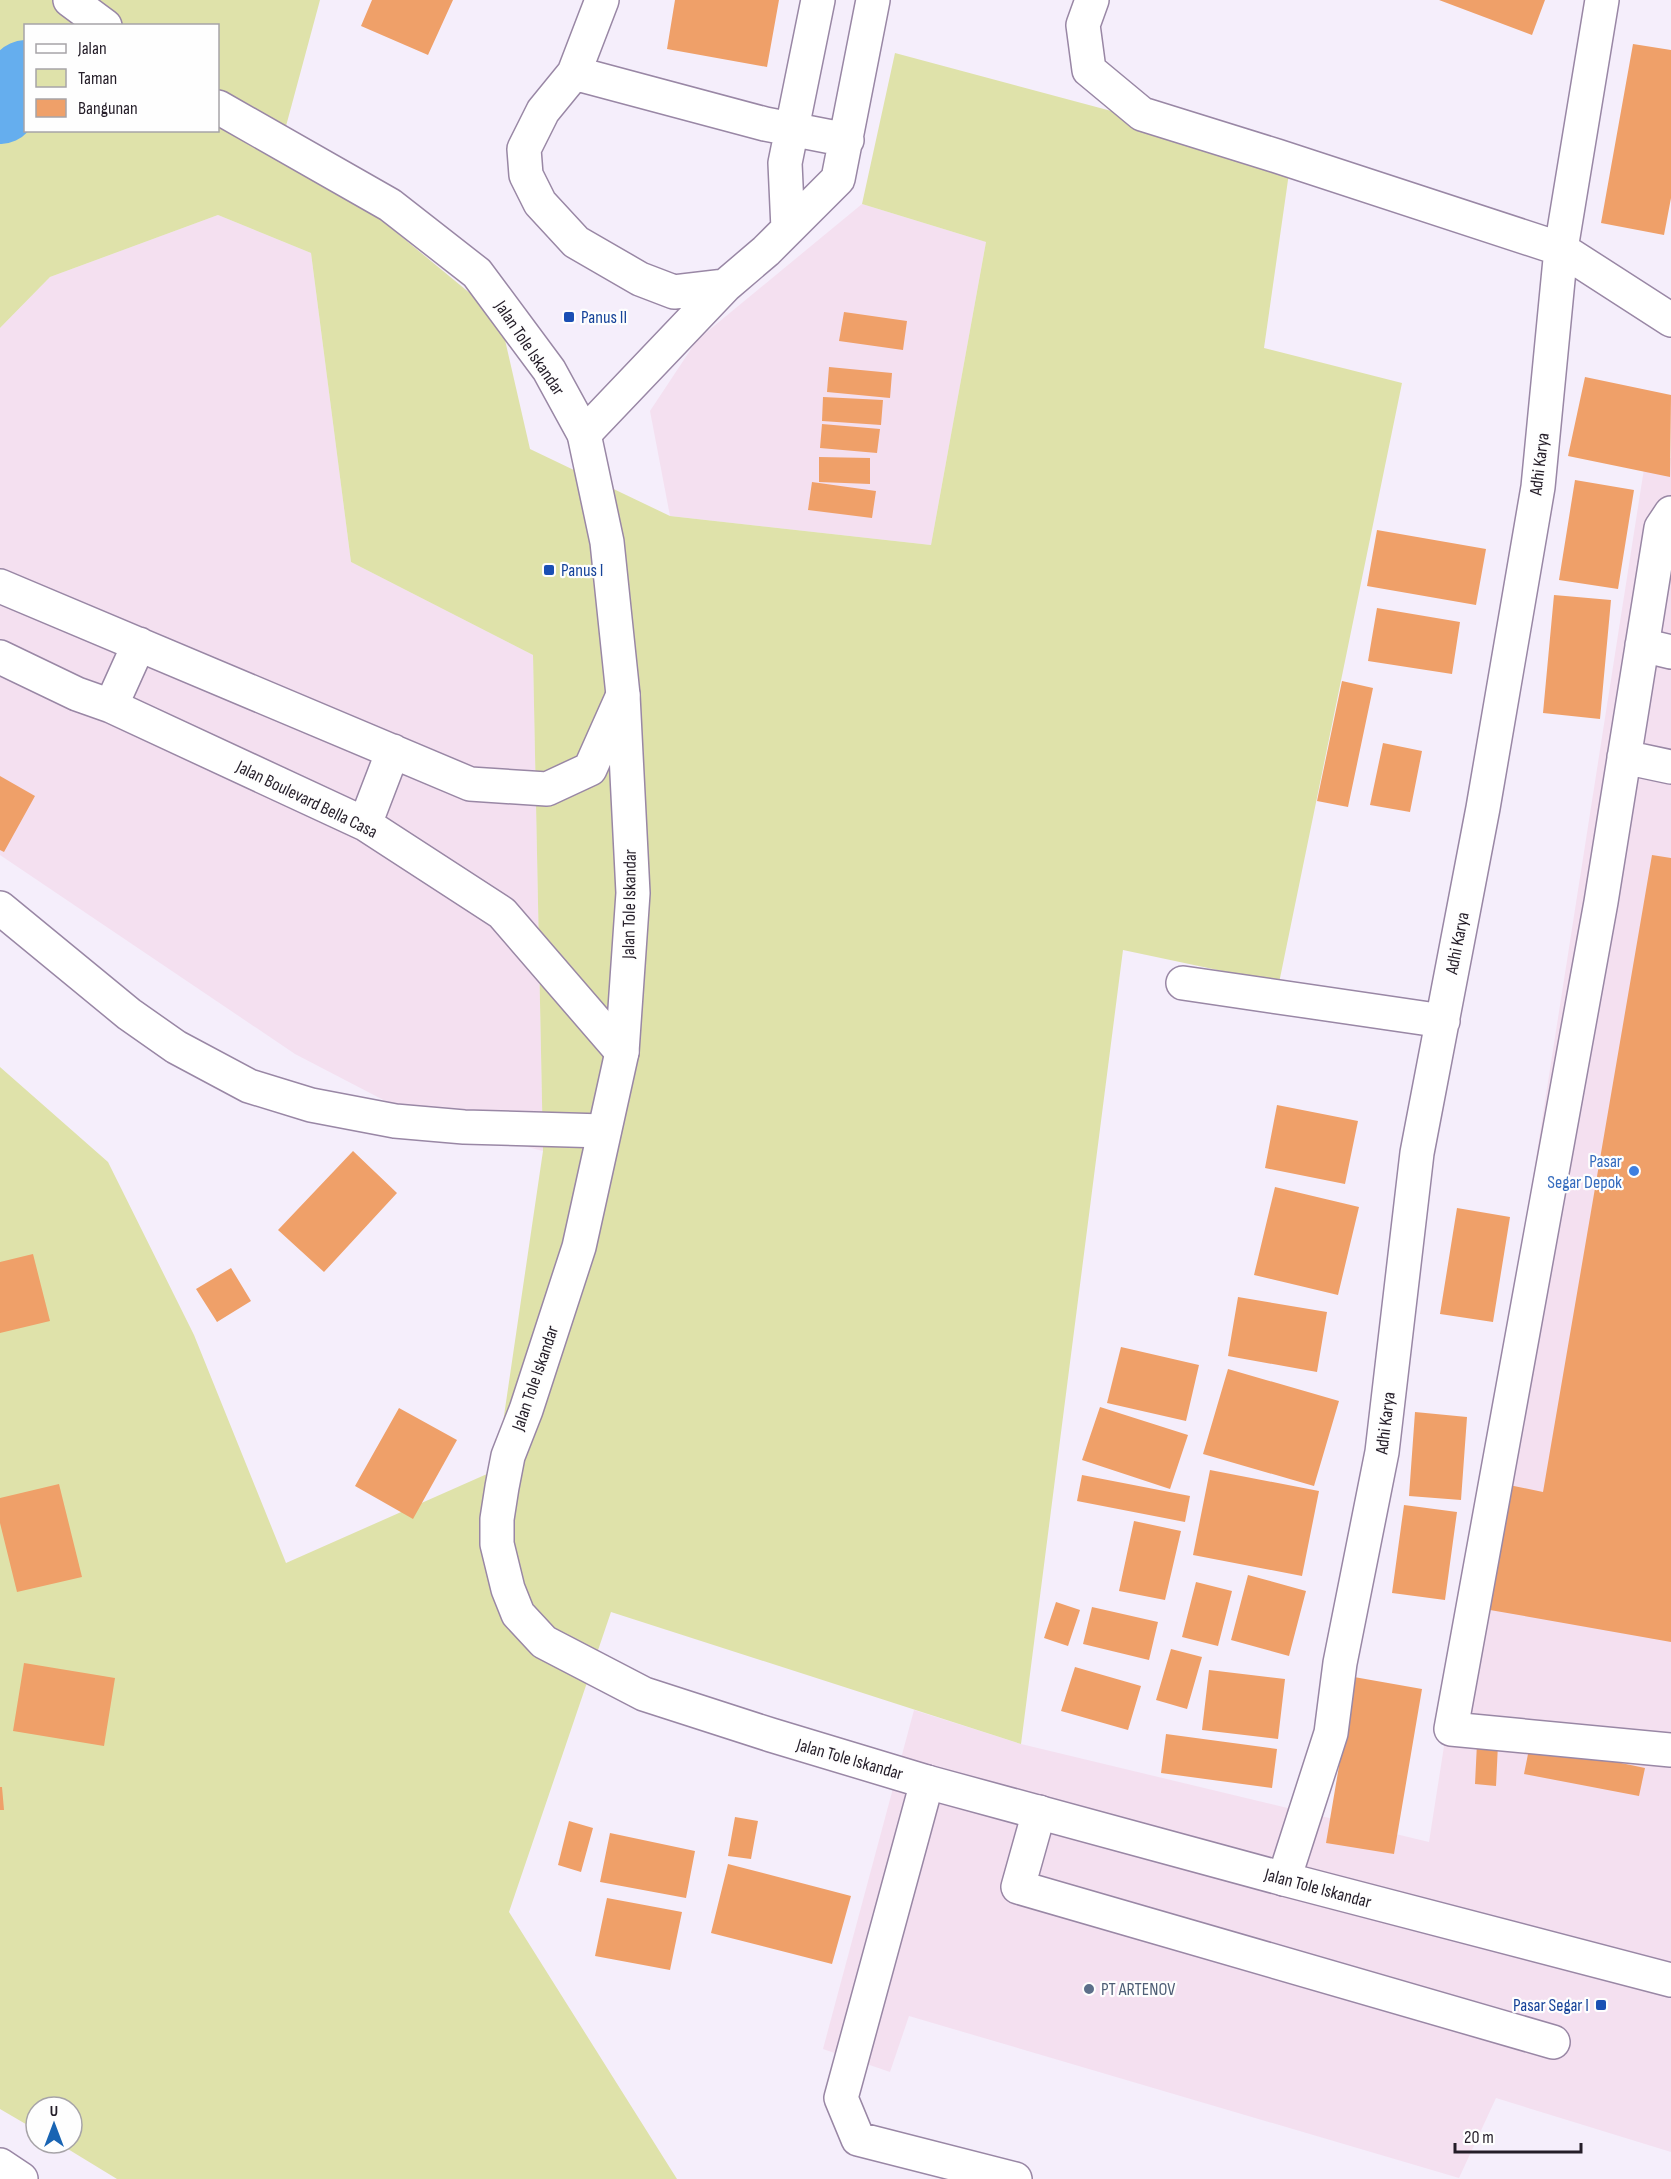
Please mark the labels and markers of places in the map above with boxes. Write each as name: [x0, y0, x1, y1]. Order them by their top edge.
place label: Panus II: [581, 307, 627, 328]
marker: Panus II: [562, 310, 576, 324]
place label: Panus I: [561, 560, 603, 581]
marker: Panus I: [542, 563, 556, 577]
place label: Pasar Segar Depok: [1547, 1151, 1622, 1193]
marker: Pasar Segar Depok: [1627, 1164, 1641, 1178]
place label: PT ARTENOV: [1101, 1979, 1175, 2000]
marker: PT ARTENOV: [1082, 1982, 1096, 1996]
place label: Pasar Segar I: [1513, 1995, 1589, 2016]
marker: Pasar Segar I: [1594, 1998, 1608, 2012]

